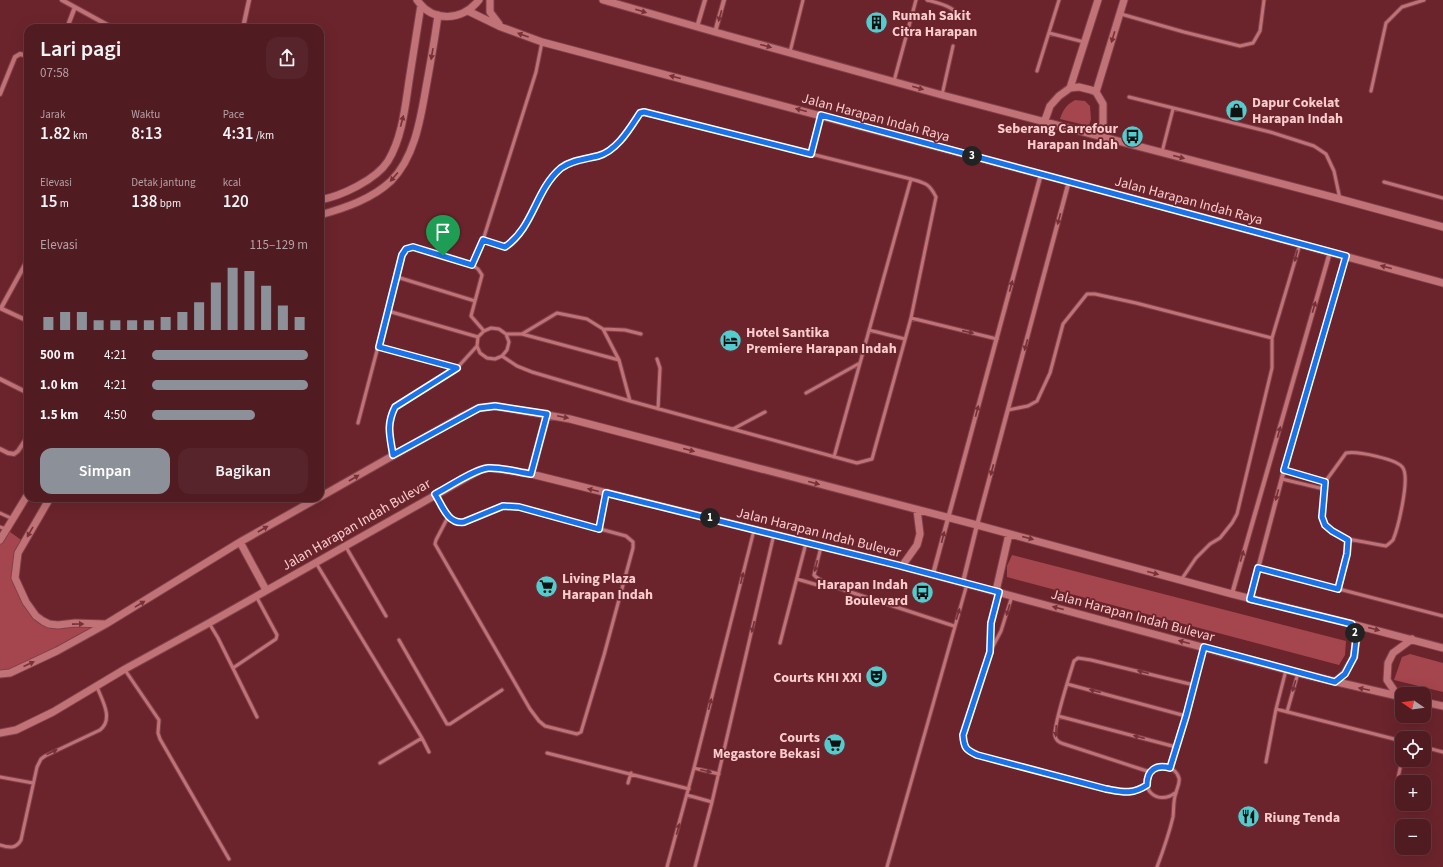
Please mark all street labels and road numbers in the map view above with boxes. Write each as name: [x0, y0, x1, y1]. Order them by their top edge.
street label: Jalan Harapan Indah Raya: [799, 89, 952, 147]
street label: Jalan Harapan Indah Raya: [1112, 172, 1265, 230]
street label: Jalan Harapan Indah Bulevar: [278, 474, 435, 576]
street label: Jalan Harapan Indah Bulevar: [734, 503, 903, 563]
street label: Jalan Harapan Indah Bulevar: [1049, 584, 1217, 648]

